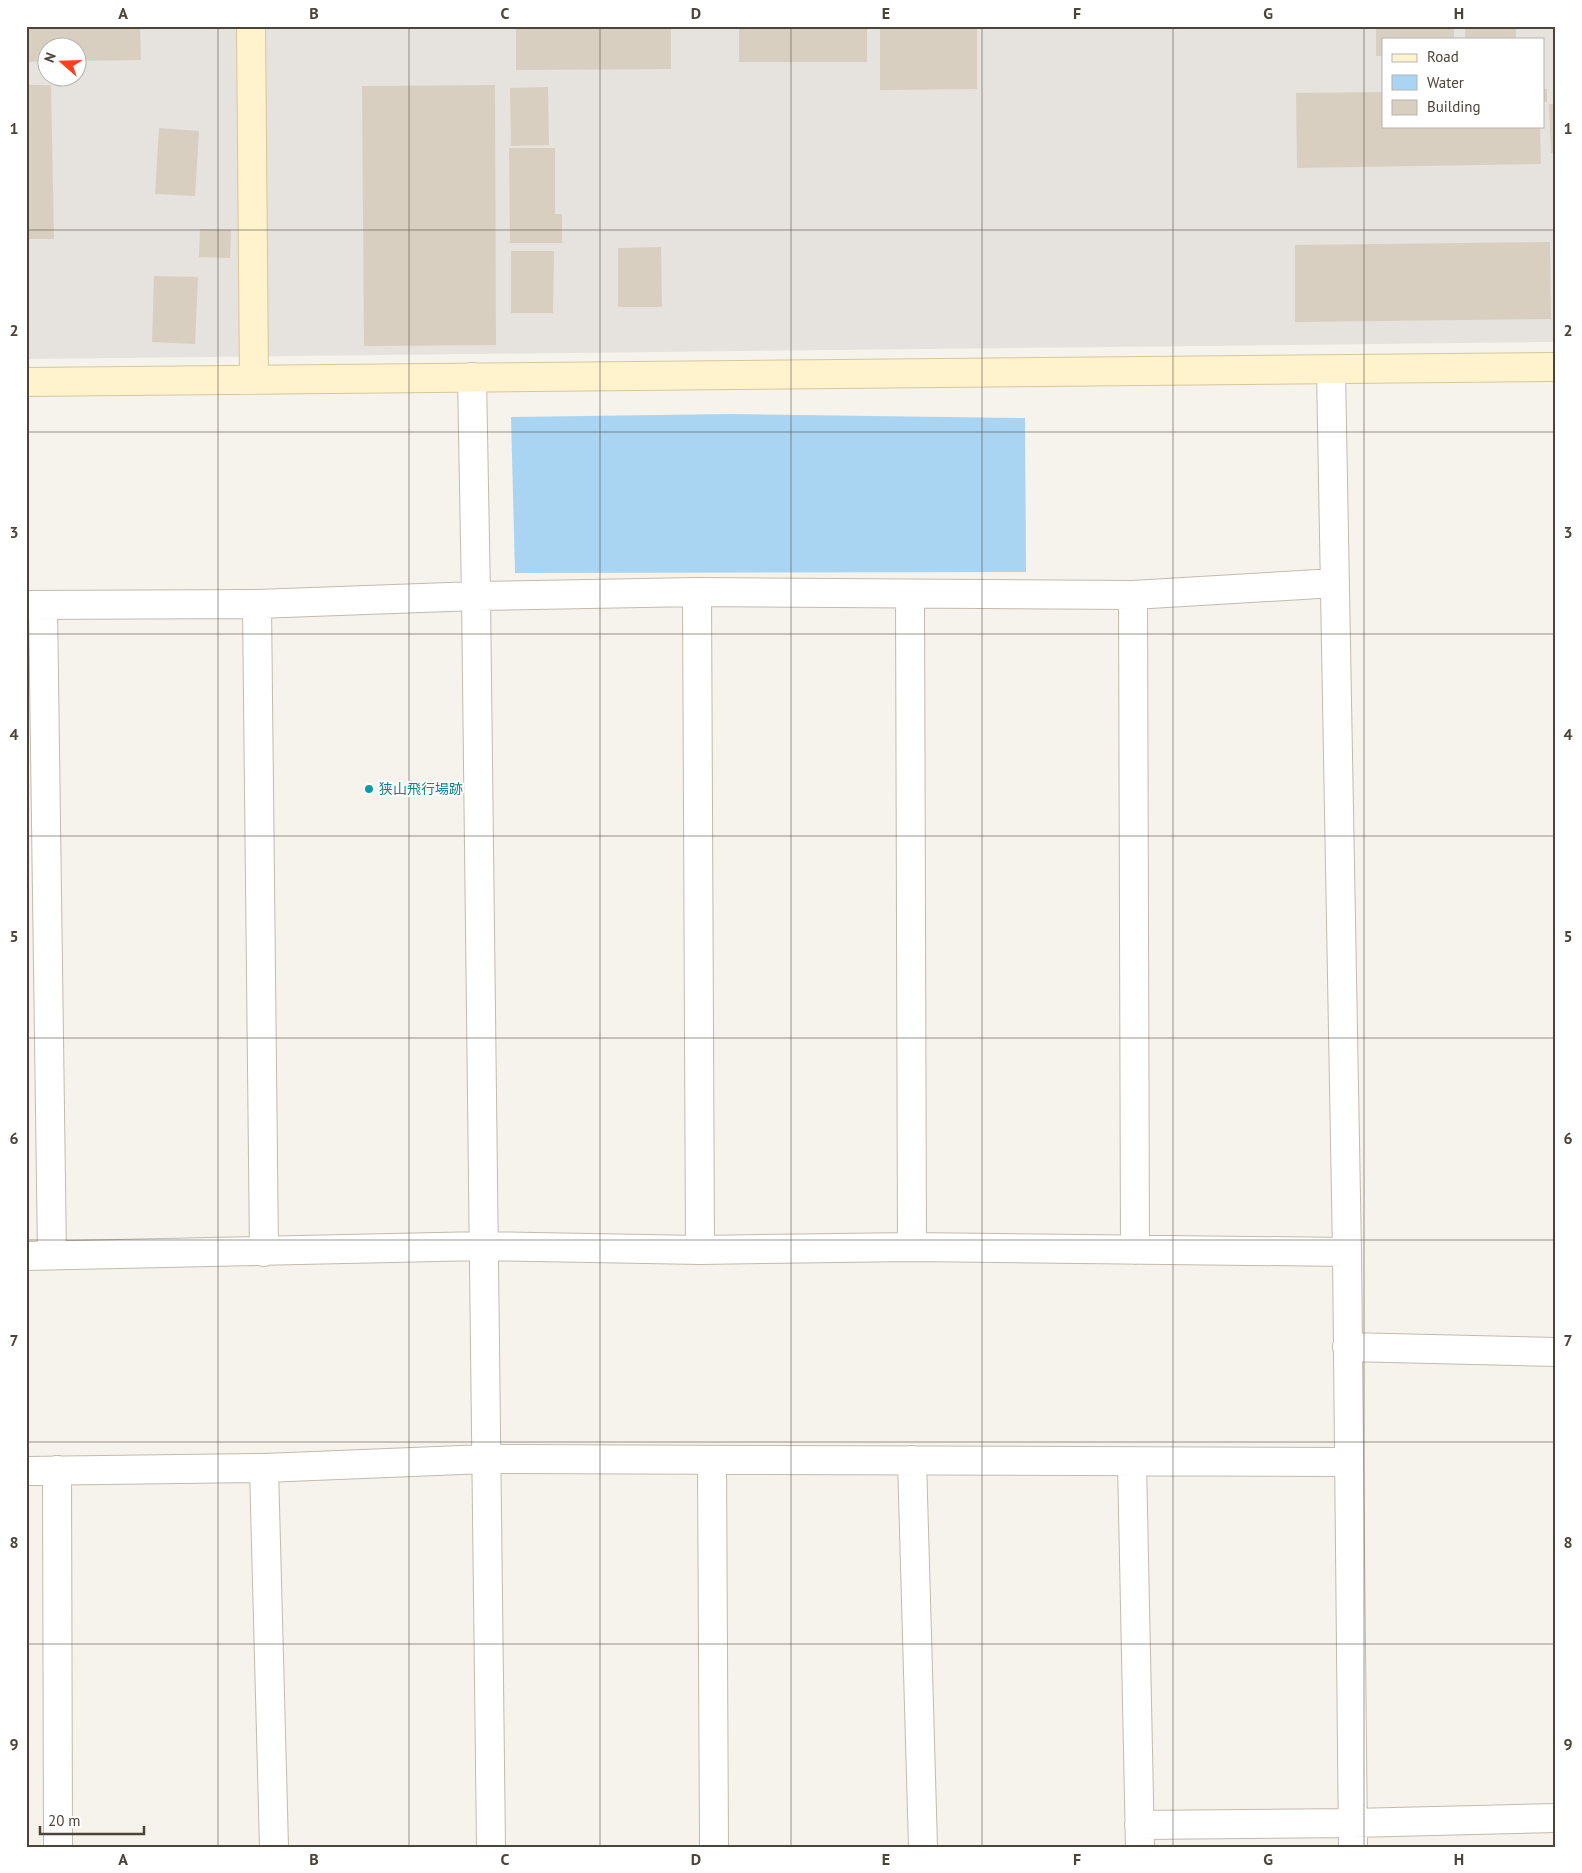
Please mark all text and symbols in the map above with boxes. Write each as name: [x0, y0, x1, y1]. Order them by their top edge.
text: A: [118, 3, 128, 23]
text: B: [309, 3, 319, 23]
text: C: [501, 3, 510, 23]
text: D: [691, 3, 701, 23]
text: E: [882, 3, 890, 23]
text: F: [1073, 3, 1081, 23]
text: G: [1263, 3, 1273, 23]
text: H: [1454, 3, 1464, 23]
north arrow: [38, 38, 88, 88]
legend: [1382, 38, 1544, 128]
text: Road: [1427, 47, 1459, 66]
text: N: [40, 50, 60, 65]
text: Water: [1427, 73, 1464, 92]
text: Building: [1427, 97, 1481, 116]
text: 1: [9, 118, 19, 138]
text: 1: [1563, 118, 1573, 138]
text: 2: [9, 320, 19, 340]
text: 2: [1563, 320, 1573, 340]
text: 3: [9, 522, 19, 542]
text: 3: [1563, 522, 1573, 542]
text: 4: [9, 724, 19, 744]
text: 4: [1563, 724, 1573, 744]
place label: 狭山飛行場跡: [379, 780, 463, 798]
marker: 狭山飛行場跡: [363, 783, 375, 795]
text: 5: [9, 926, 19, 946]
text: 5: [1563, 926, 1573, 946]
text: 6: [9, 1128, 19, 1148]
text: 6: [1563, 1128, 1573, 1148]
text: 7: [9, 1330, 19, 1350]
text: 7: [1563, 1330, 1573, 1350]
text: 8: [9, 1532, 19, 1552]
text: 8: [1563, 1532, 1573, 1552]
text: 9: [9, 1734, 19, 1754]
text: 9: [1563, 1734, 1573, 1754]
scale bar: [40, 1803, 144, 1835]
text: 20 m: [48, 1811, 81, 1830]
text: A: [118, 1849, 128, 1869]
text: B: [309, 1849, 319, 1869]
text: C: [501, 1849, 510, 1869]
text: D: [691, 1849, 701, 1869]
text: E: [882, 1849, 890, 1869]
text: F: [1073, 1849, 1081, 1869]
text: G: [1263, 1849, 1273, 1869]
text: H: [1454, 1849, 1464, 1869]

